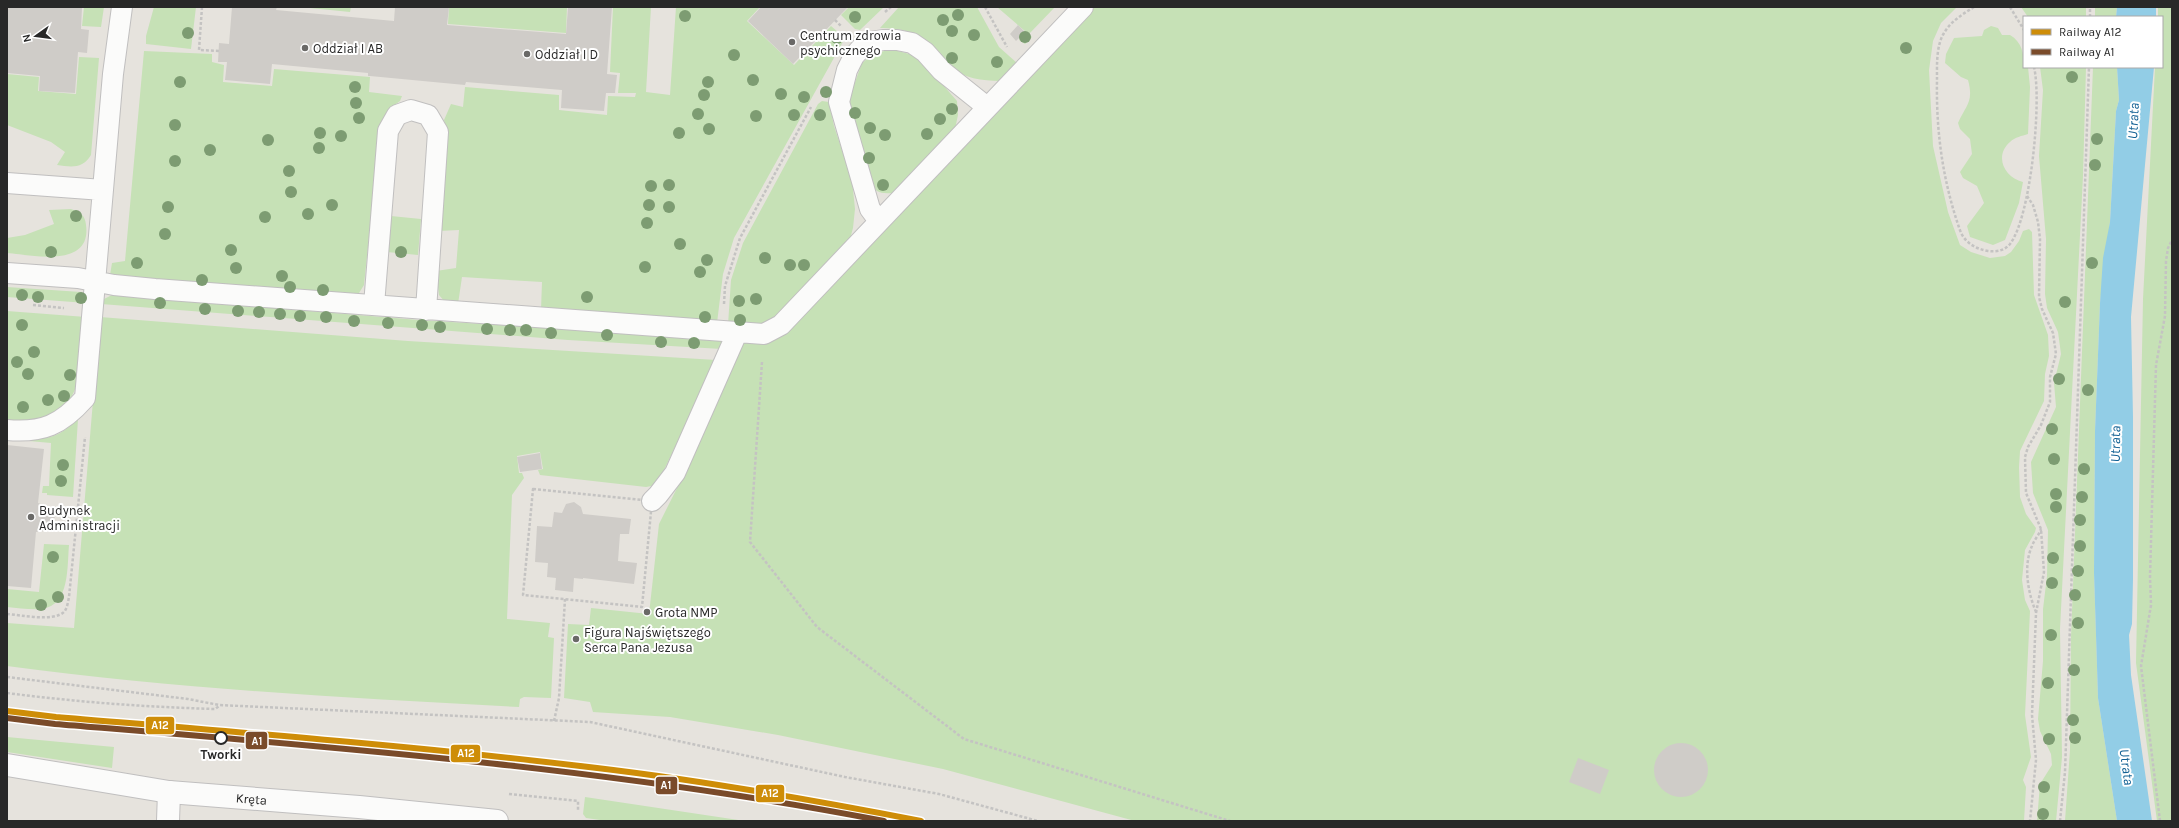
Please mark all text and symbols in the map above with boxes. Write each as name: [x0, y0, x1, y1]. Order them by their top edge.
north arrow: [16, 16, 56, 56]
legend: [2023, 16, 2163, 68]
text: Railway A12: [2059, 25, 2121, 39]
place label: Centrum zdrowia psychicznego: [800, 28, 901, 58]
text: N: [20, 33, 34, 44]
marker: Centrum zdrowia psychicznego: [787, 37, 797, 47]
place label: Oddział I AB: [313, 41, 383, 56]
marker: Oddział I AB: [300, 43, 310, 53]
text: Railway A1: [2059, 45, 2115, 59]
place label: Oddział I D: [535, 47, 598, 62]
marker: Oddział I D: [522, 49, 532, 59]
water label: Utrata: [2124, 102, 2143, 140]
water label: Utrata: [2107, 426, 2124, 462]
place label: Budynek Administracji: [39, 503, 120, 533]
marker: Budynek Administracji: [26, 512, 36, 522]
place label: Grota NMP: [655, 605, 717, 620]
marker: Grota NMP: [642, 607, 652, 617]
place label: Figura Najświętszego Serca Pana Jezusa: [584, 625, 711, 655]
marker: Figura Najświętszego Serca Pana Jezusa: [571, 634, 581, 644]
line badge: A12: [145, 716, 175, 735]
text: A12: [151, 719, 169, 732]
marker: Tworki: [214, 731, 228, 745]
line badge: A1: [245, 731, 268, 750]
text: A1: [252, 735, 262, 748]
line badge: A12: [450, 744, 481, 763]
place label: Tworki: [201, 747, 241, 762]
text: A12: [457, 747, 475, 760]
water label: Utrata: [2116, 748, 2137, 786]
line badge: A1: [655, 776, 678, 795]
text: A1: [661, 779, 671, 792]
line badge: A12: [755, 784, 785, 803]
text: A12: [761, 787, 779, 800]
street label: Kręta: [235, 790, 268, 808]

